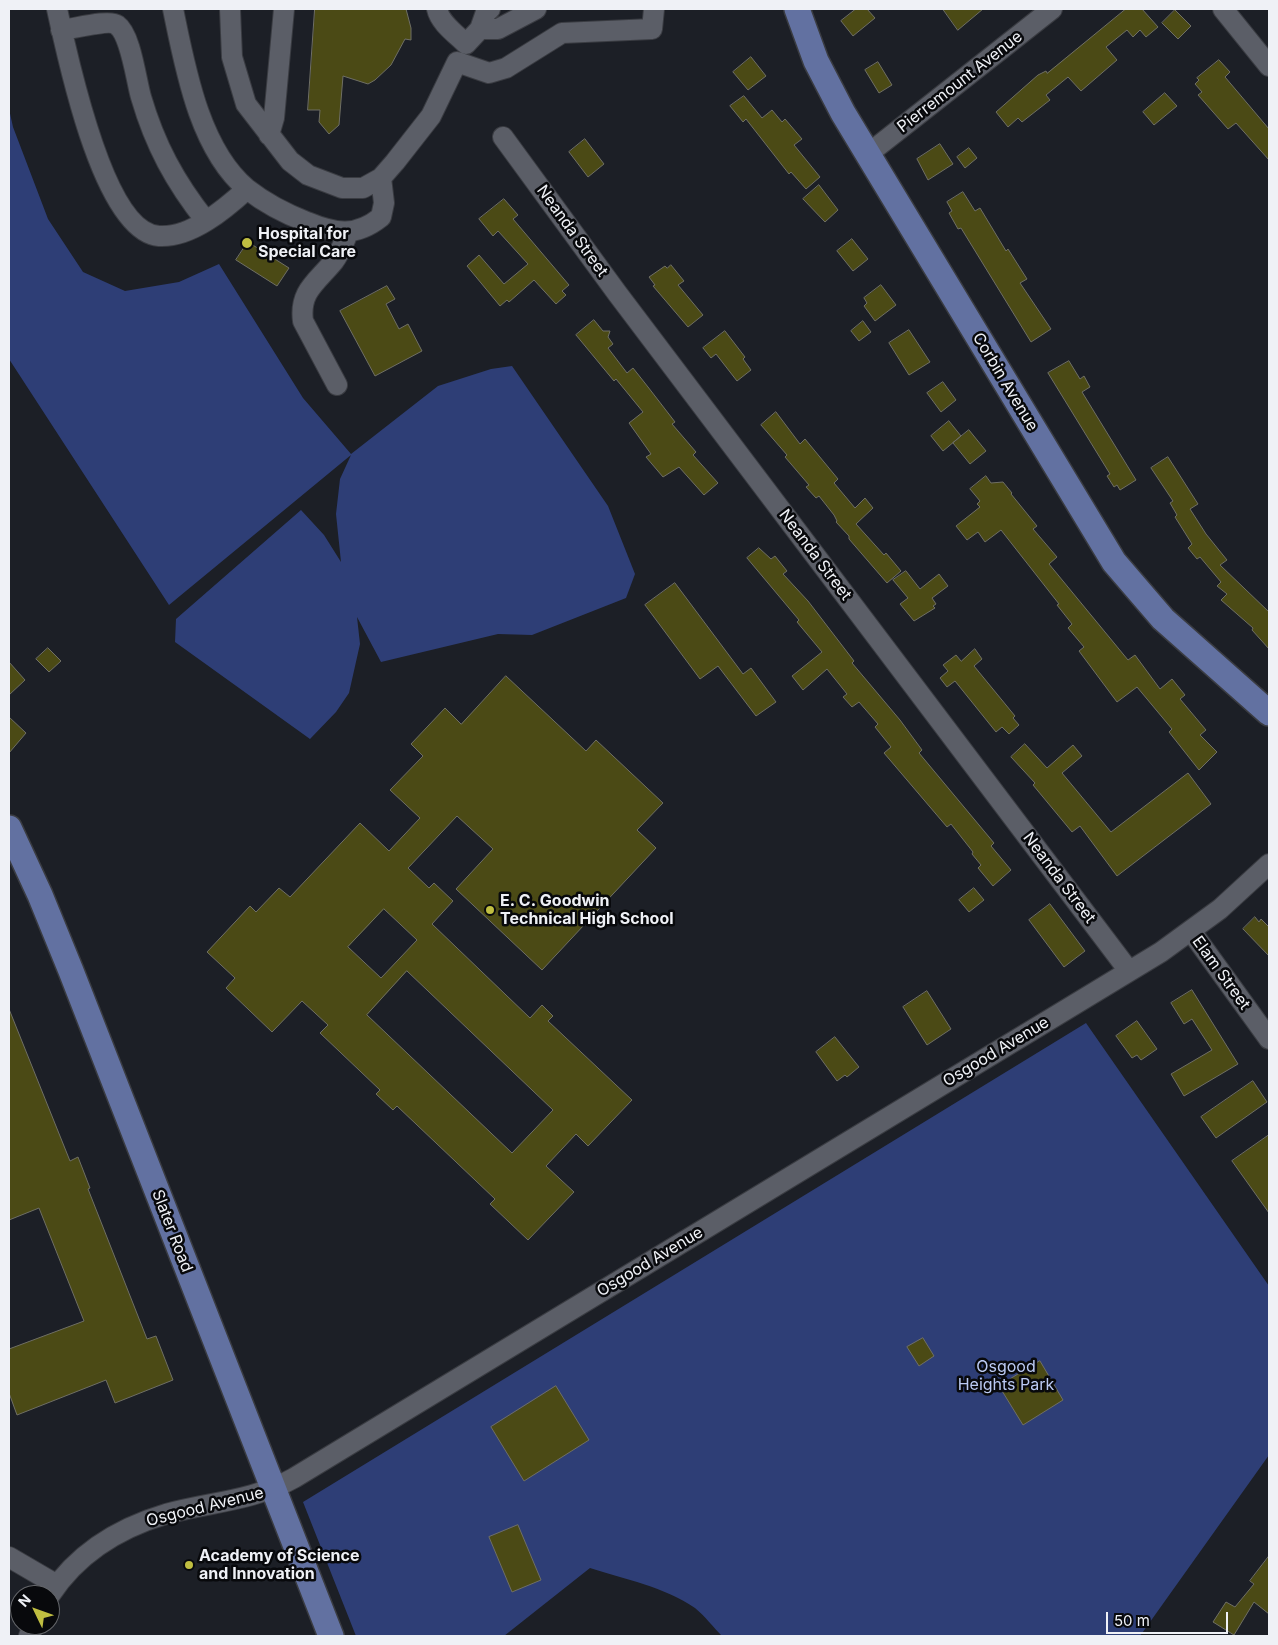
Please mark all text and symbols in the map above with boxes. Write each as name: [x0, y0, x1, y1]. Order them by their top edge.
street label: Pierremount Avenue: [894, 27, 1026, 137]
street label: Neanda Street: [532, 182, 612, 280]
place label: Hospital for Special Care: [258, 224, 356, 262]
marker: Hospital for Special Care: [240, 236, 254, 250]
street label: Corbin Avenue: [968, 329, 1042, 435]
street label: Neanda Street: [775, 506, 855, 604]
street label: Neanda Street: [1019, 829, 1099, 927]
place label: E. C. Goodwin Technical High School: [500, 891, 674, 929]
marker: E. C. Goodwin Technical High School: [484, 904, 496, 916]
street label: Elam Street: [1188, 933, 1254, 1013]
street label: Osgood Avenue: [940, 1013, 1052, 1091]
street label: Slater Road: [148, 1187, 196, 1275]
street label: Osgood Avenue: [594, 1223, 706, 1301]
park label: Osgood Heights Park: [958, 1357, 1054, 1395]
street label: Osgood Avenue: [144, 1483, 266, 1531]
place label: Academy of Science and Innovation: [199, 1546, 359, 1584]
marker: Academy of Science and Innovation: [183, 1559, 195, 1571]
north arrow: [10, 1585, 60, 1635]
text: N: [14, 1591, 34, 1610]
scale bar: [1108, 1602, 1230, 1634]
text: 50 m: [1114, 1611, 1150, 1630]

